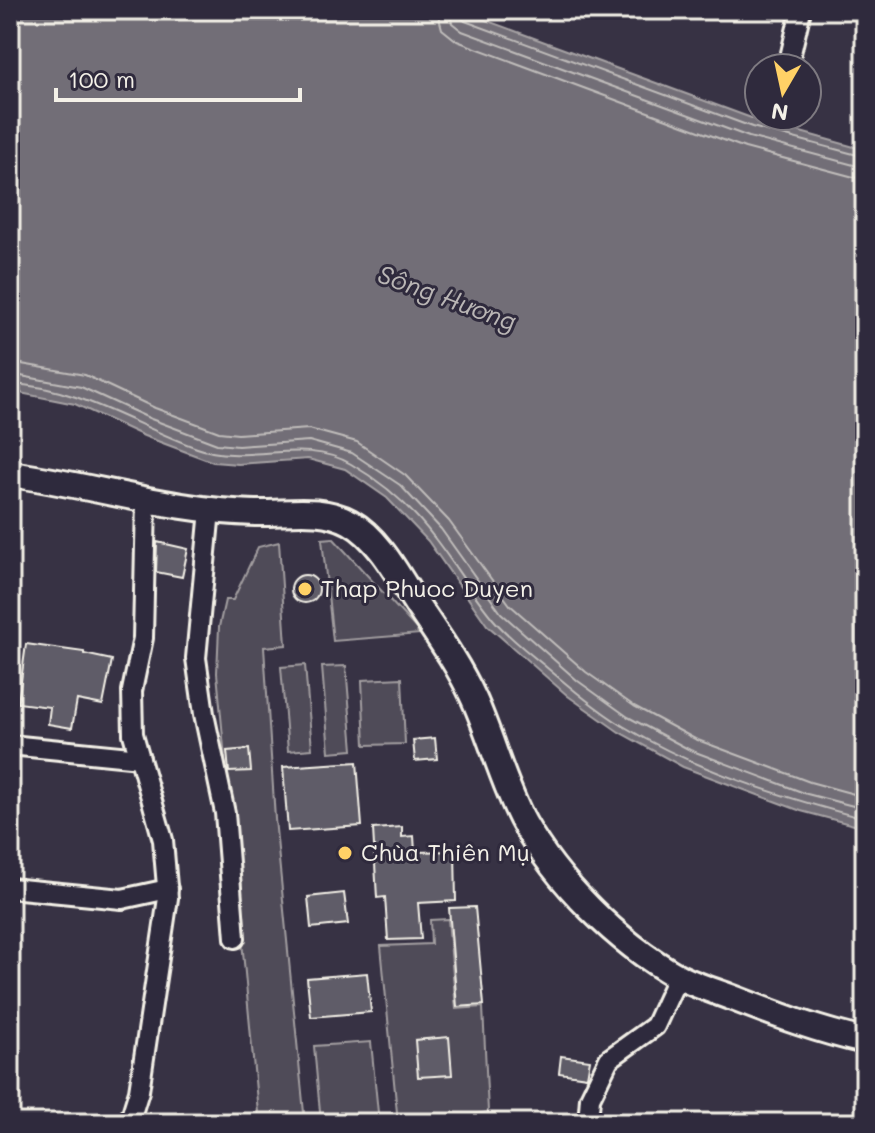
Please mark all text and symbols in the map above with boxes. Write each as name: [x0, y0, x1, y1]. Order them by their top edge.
scale bar: [56, 52, 300, 102]
north arrow: [743, 52, 823, 132]
text: 100 m: [68, 63, 135, 94]
text: N: [769, 97, 790, 128]
water label: Sông Hương: [373, 256, 522, 338]
place label: Thap Phuoc Duyen: [321, 572, 533, 603]
marker: Thap Phuoc Duyen: [296, 580, 314, 598]
place label: Chùa Thiên Mụ: [361, 836, 530, 867]
marker: Chùa Thiên Mụ: [336, 844, 354, 862]

